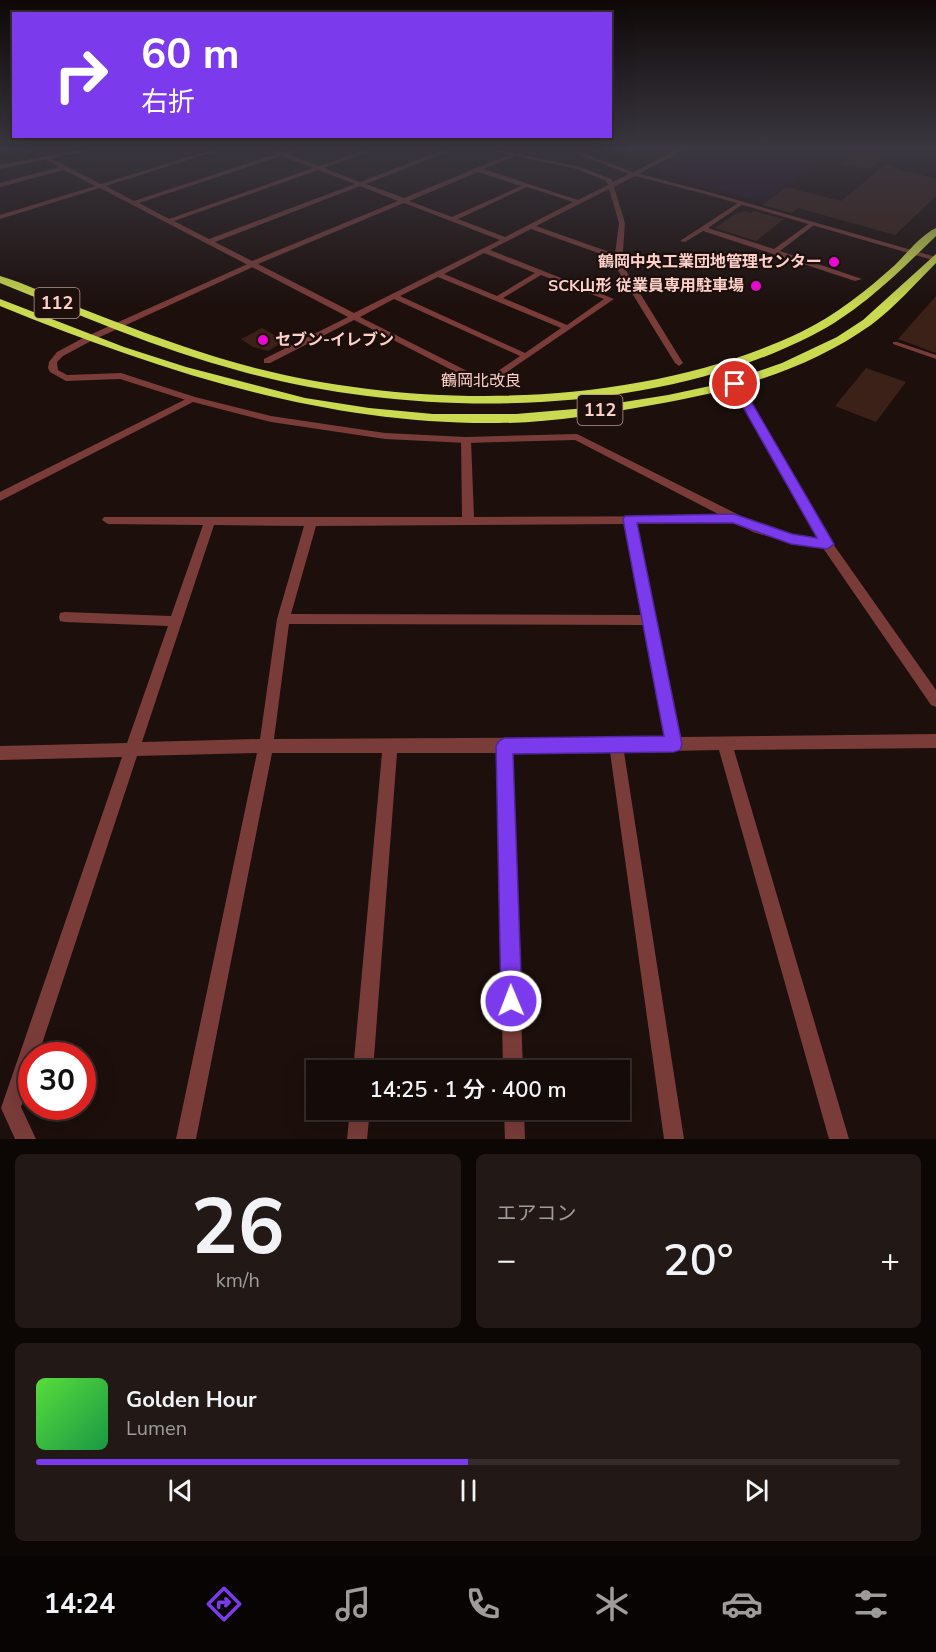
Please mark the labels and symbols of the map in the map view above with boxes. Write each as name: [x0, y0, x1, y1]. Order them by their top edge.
place label: 鶴岡中央工業団地管理センター: [598, 251, 822, 273]
marker: 鶴岡中央工業団地管理センター: [827, 255, 841, 269]
place label: SCK山形 従業員専用駐車場: [548, 275, 744, 297]
marker: SCK山形 従業員専用駐車場: [749, 279, 763, 293]
road number: 112: [34, 288, 80, 318]
place label: セブン-イレブン: [275, 329, 394, 351]
marker: セブン-イレブン: [256, 333, 270, 347]
pin: [709, 358, 760, 409]
street label: 鶴岡北改良: [441, 370, 521, 392]
road number: 112: [578, 395, 622, 425]
position arrow: [479, 969, 543, 1033]
speed limit sign: 30: [18, 1042, 96, 1120]

